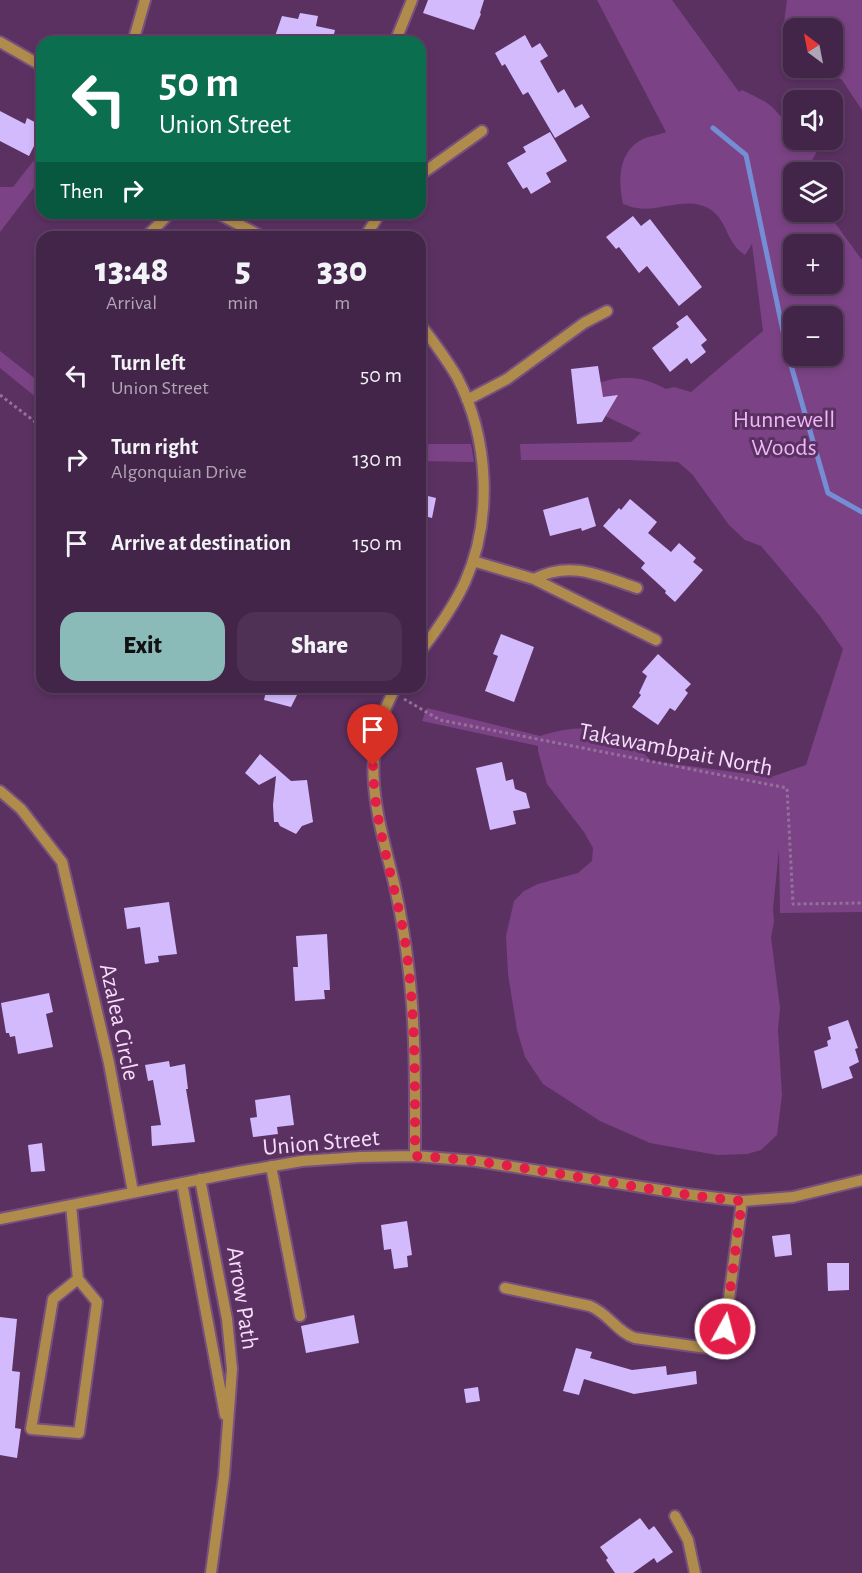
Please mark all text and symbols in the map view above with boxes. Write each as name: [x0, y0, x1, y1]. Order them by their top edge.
north arrow: [783, 18, 843, 78]
map controls: [783, 18, 843, 366]
icon: left: [60, 60, 138, 138]
text: 50 m: [159, 62, 239, 104]
button: sound: [783, 90, 843, 150]
text: Union Street: [159, 111, 291, 138]
button: layers: [783, 162, 843, 222]
icon: right: [116, 174, 149, 207]
text: Then: [60, 180, 104, 202]
button: +: [783, 234, 843, 294]
text: 13:48: [95, 252, 169, 288]
text: 5: [235, 252, 251, 288]
text: 330: [317, 252, 367, 288]
text: Arrival: [106, 293, 157, 313]
text: min: [227, 293, 258, 313]
text: m: [334, 293, 350, 313]
button: −: [783, 306, 843, 366]
text: Turn left: [111, 352, 185, 374]
icon: left: [60, 359, 93, 392]
text: 50 m: [360, 364, 402, 386]
text: Union Street: [111, 378, 209, 398]
park label: Hunnewell Woods: [733, 408, 835, 460]
text: Turn right: [111, 436, 198, 458]
icon: right: [60, 443, 93, 476]
text: 130 m: [353, 448, 402, 470]
text: Algonquian Drive: [111, 462, 247, 482]
icon: arrive: [60, 527, 93, 560]
text: Arrive at destination: [111, 532, 291, 554]
text: 150 m: [352, 532, 402, 554]
button: Exit: [60, 612, 225, 681]
button: Share: [237, 612, 402, 681]
pin: [347, 704, 398, 766]
icon: arrive: [356, 713, 389, 746]
street label: Takawambpait North: [577, 719, 775, 781]
street label: Azalea Circle: [95, 961, 143, 1083]
street label: Union Street: [262, 1126, 381, 1160]
street label: Arrow Path: [222, 1245, 262, 1351]
position arrow: [693, 1297, 757, 1361]

